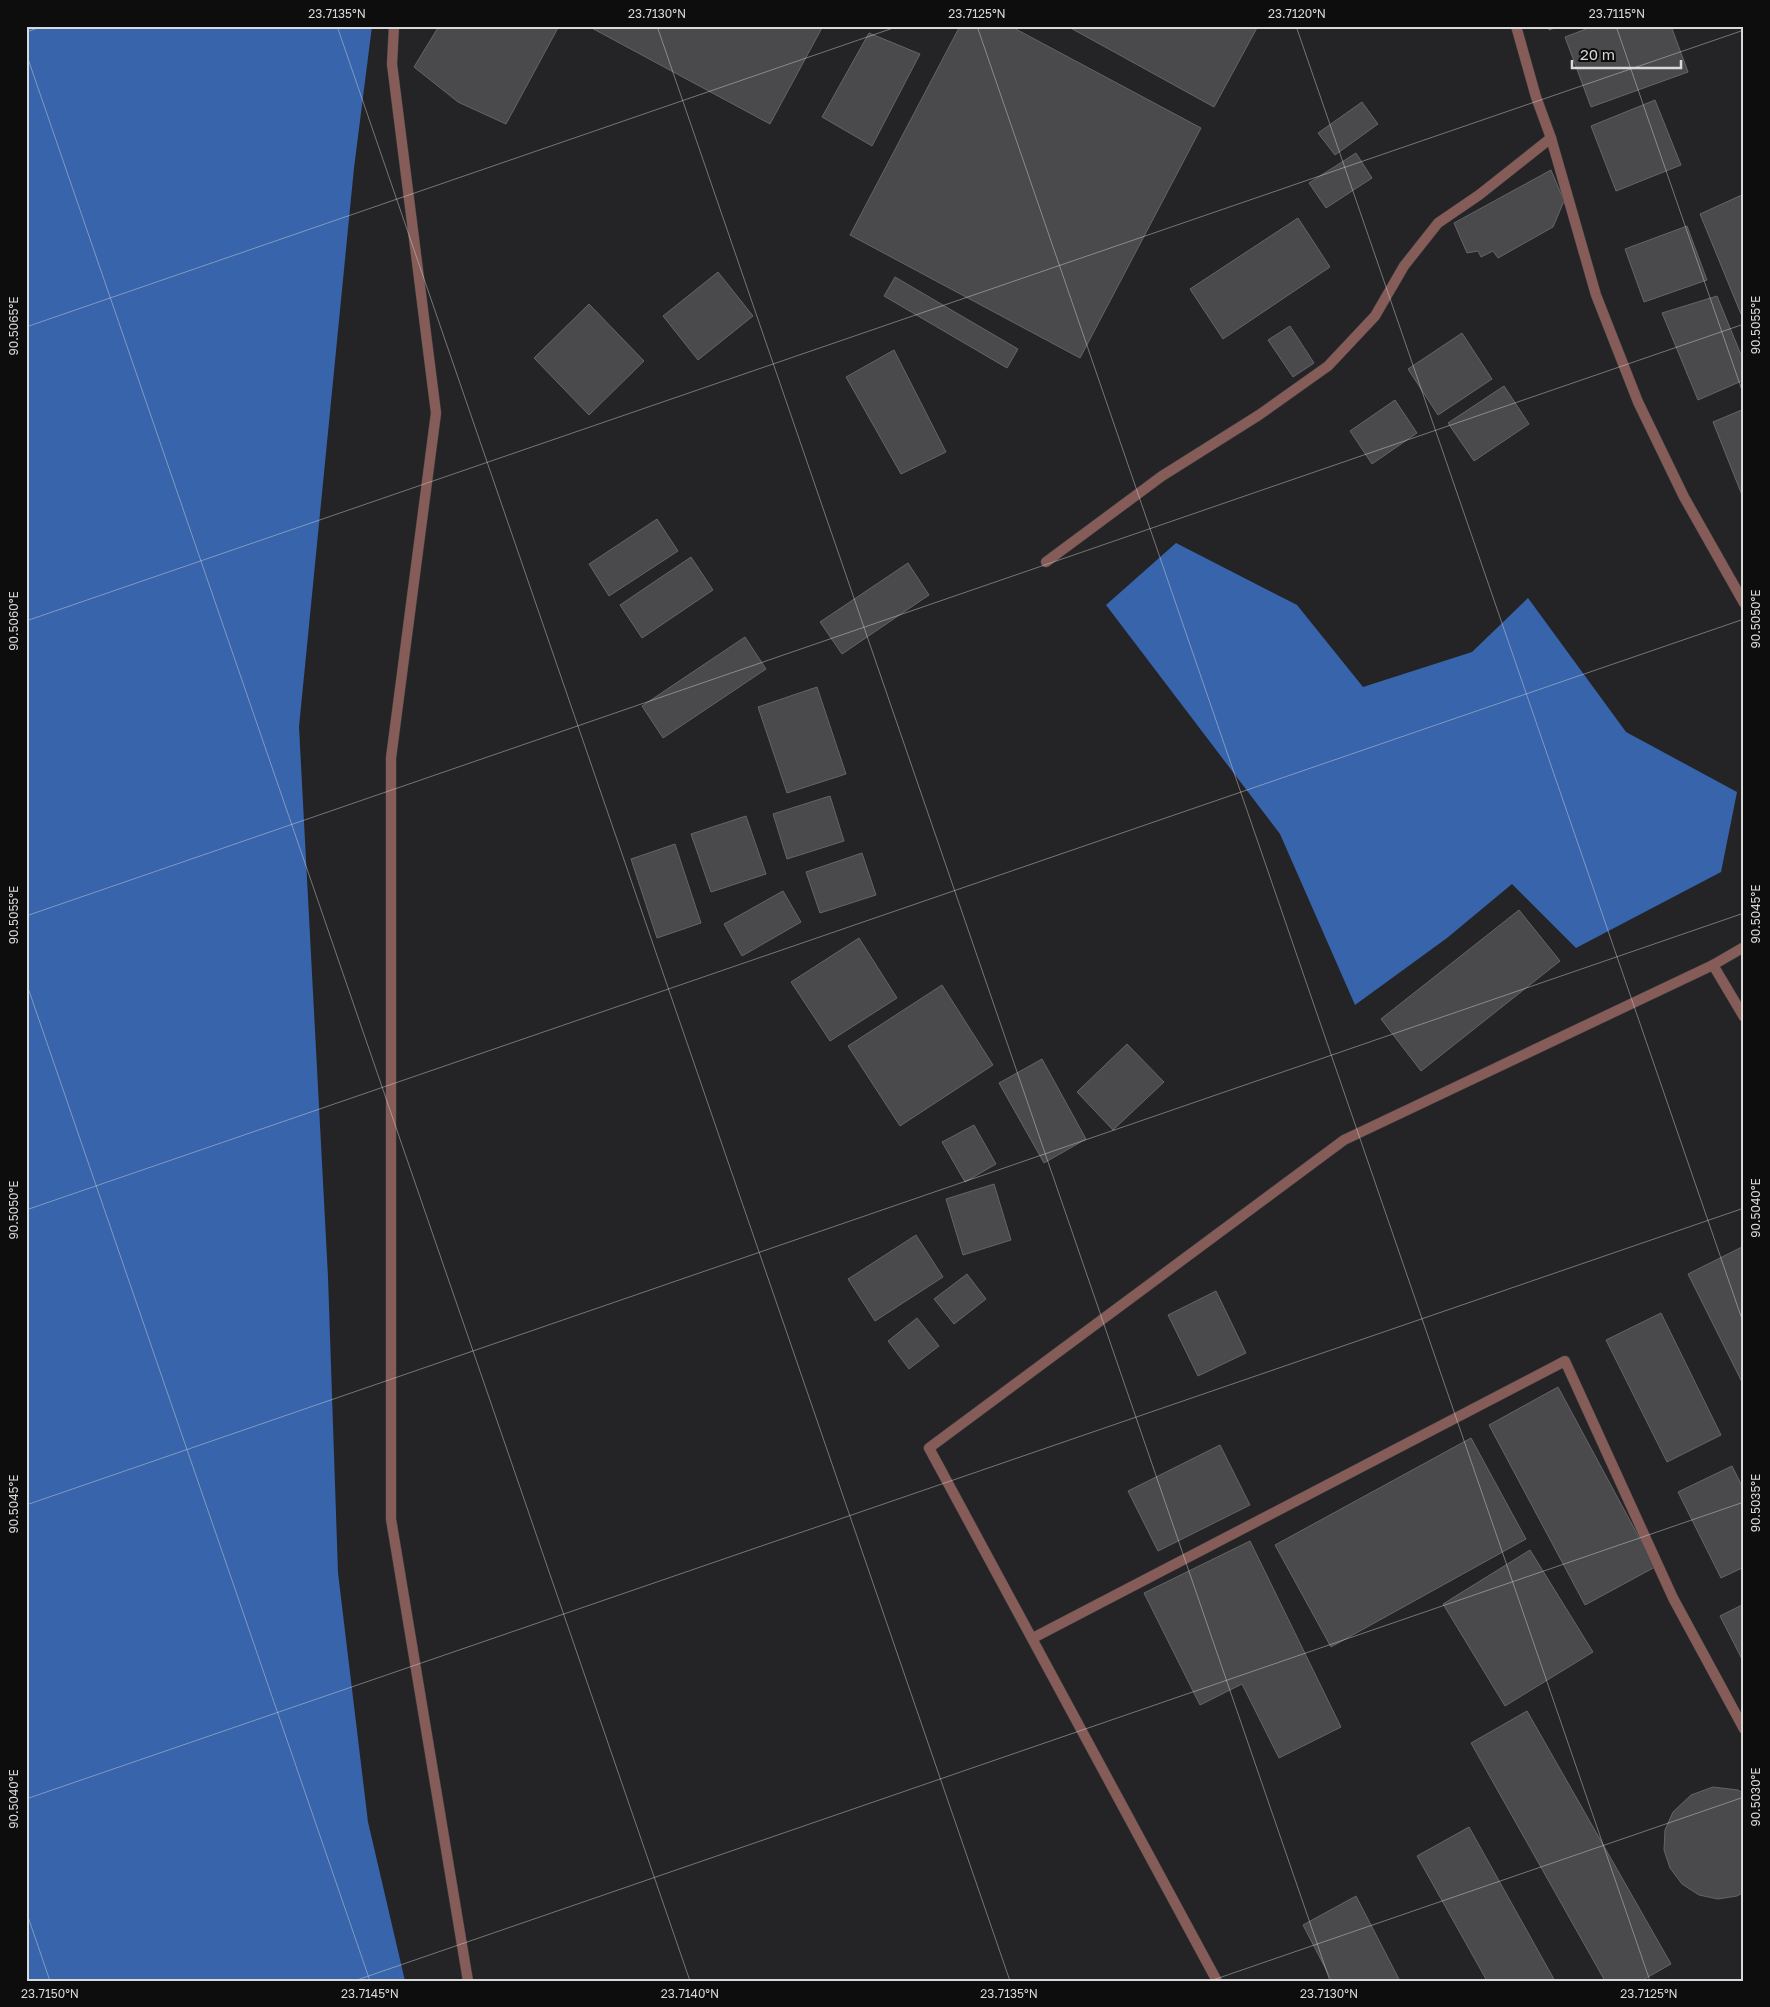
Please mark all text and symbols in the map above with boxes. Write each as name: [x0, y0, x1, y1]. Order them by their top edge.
text: 23.7135°N: [308, 6, 366, 21]
text: 23.7130°N: [628, 6, 686, 21]
text: 23.7125°N: [948, 6, 1006, 21]
text: 23.7120°N: [1268, 6, 1326, 21]
text: 23.7115°N: [1589, 6, 1645, 21]
scale bar: [1572, 38, 1681, 70]
text: 20 m: [1580, 45, 1615, 63]
text: 90.5055°E: [1748, 296, 1763, 354]
text: 90.5065°E: [6, 297, 21, 355]
text: 90.5050°E: [1748, 589, 1763, 649]
text: 90.5060°E: [6, 591, 21, 651]
text: 90.5045°E: [1748, 885, 1763, 943]
text: 90.5055°E: [6, 886, 21, 944]
text: 90.5040°E: [1748, 1178, 1763, 1238]
text: 90.5050°E: [6, 1180, 21, 1240]
text: 90.5035°E: [1748, 1474, 1763, 1532]
text: 90.5045°E: [6, 1475, 21, 1533]
text: 90.5030°E: [1748, 1767, 1763, 1827]
text: 90.5040°E: [6, 1769, 21, 1829]
text: 23.7150°N: [21, 1986, 79, 2001]
text: 23.7145°N: [341, 1986, 399, 2001]
text: 23.7140°N: [661, 1986, 719, 2001]
text: 23.7135°N: [980, 1986, 1038, 2001]
text: 23.7130°N: [1300, 1986, 1358, 2001]
text: 23.7125°N: [1620, 1986, 1678, 2001]

